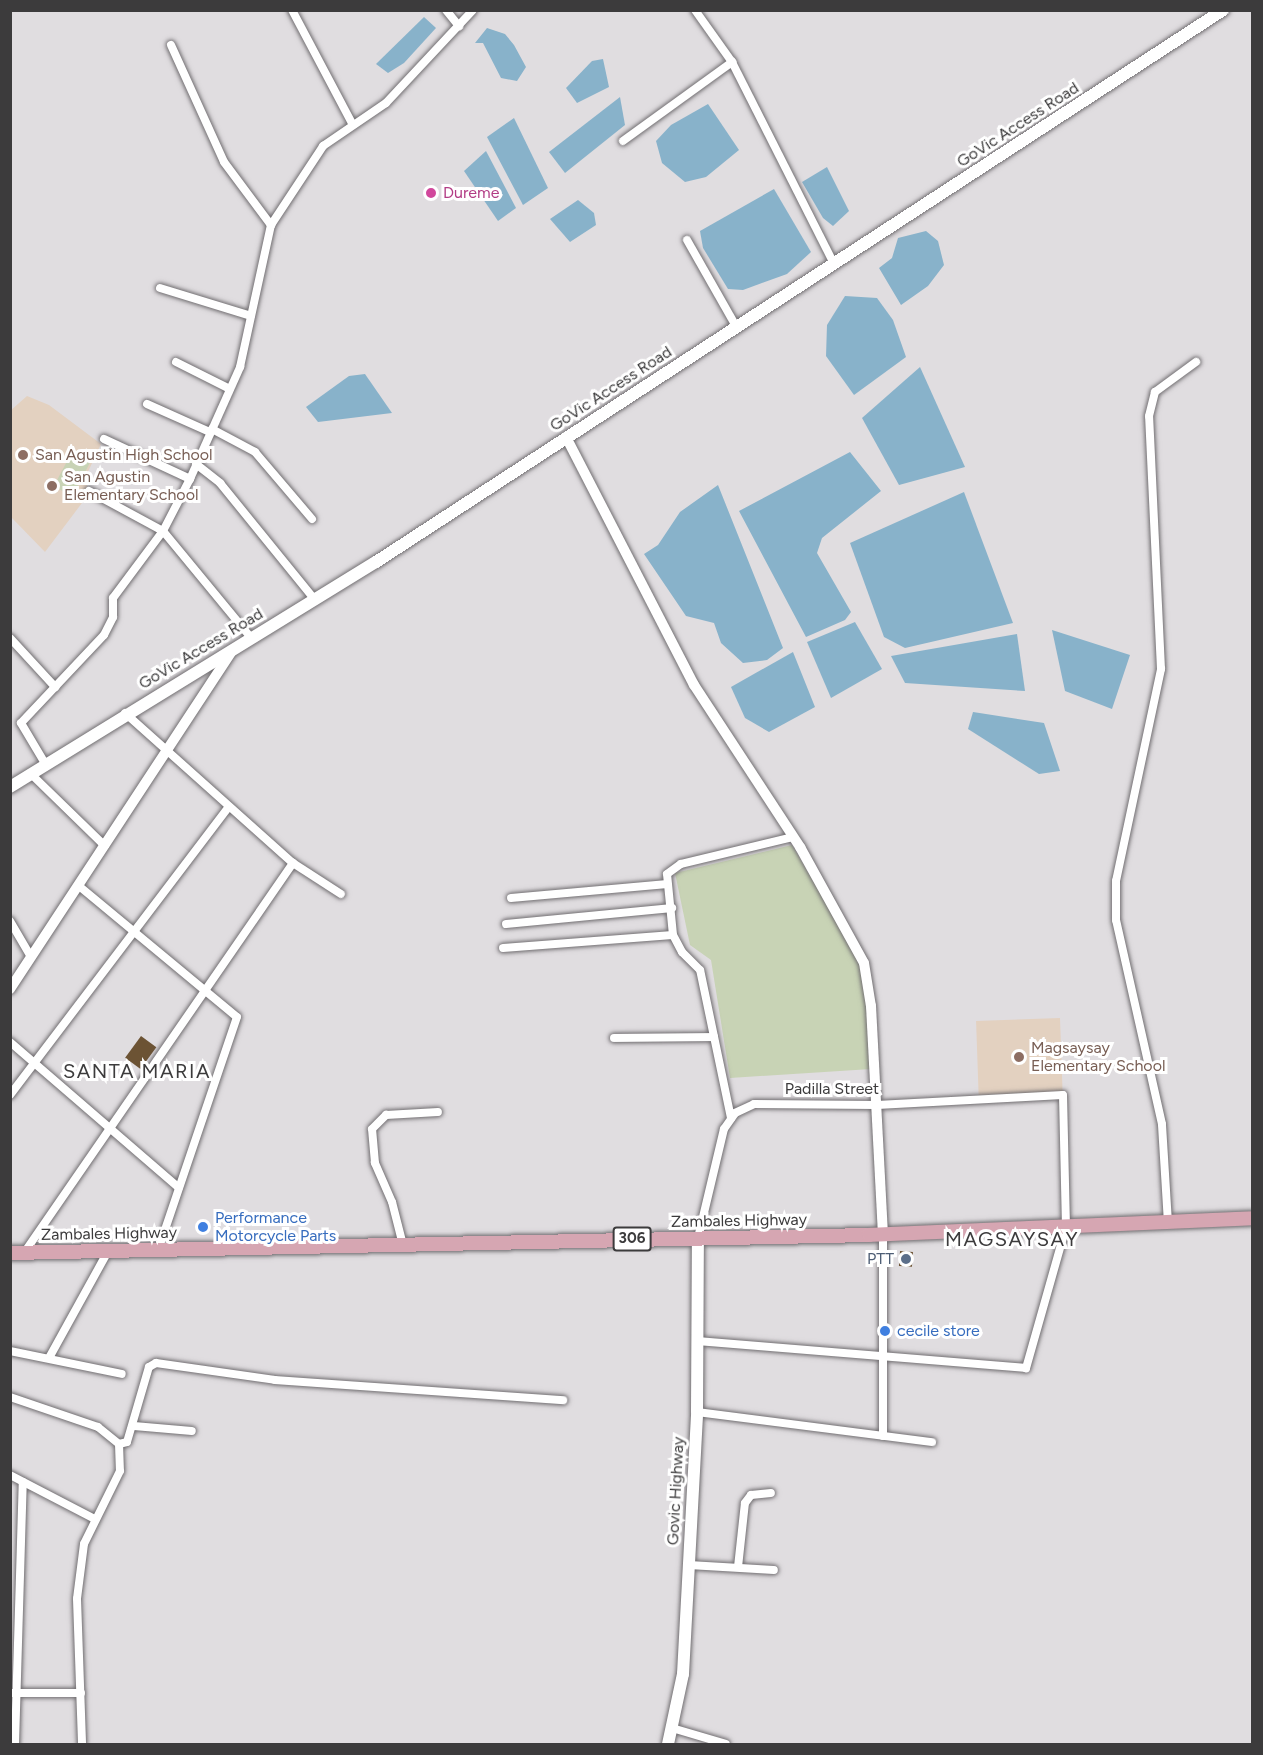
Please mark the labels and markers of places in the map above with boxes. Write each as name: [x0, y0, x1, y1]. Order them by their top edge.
place label: Dureme: [443, 183, 499, 203]
marker: Dureme: [424, 186, 438, 200]
place label: San Agustin High School: [35, 445, 212, 465]
marker: San Agustin High School: [16, 448, 30, 462]
place label: San Agustin Elementary School: [64, 467, 198, 505]
marker: San Agustin Elementary School: [45, 479, 59, 493]
place label: Magsaysay Elementary School: [1031, 1038, 1165, 1076]
marker: Magsaysay Elementary School: [1012, 1050, 1026, 1064]
place label: Performance Motorcycle Parts: [215, 1208, 336, 1246]
marker: Performance Motorcycle Parts: [196, 1220, 210, 1234]
place label: PTT: [867, 1249, 894, 1269]
marker: PTT: [899, 1252, 913, 1266]
place label: cecile store: [897, 1321, 980, 1341]
marker: cecile store: [878, 1324, 892, 1338]

